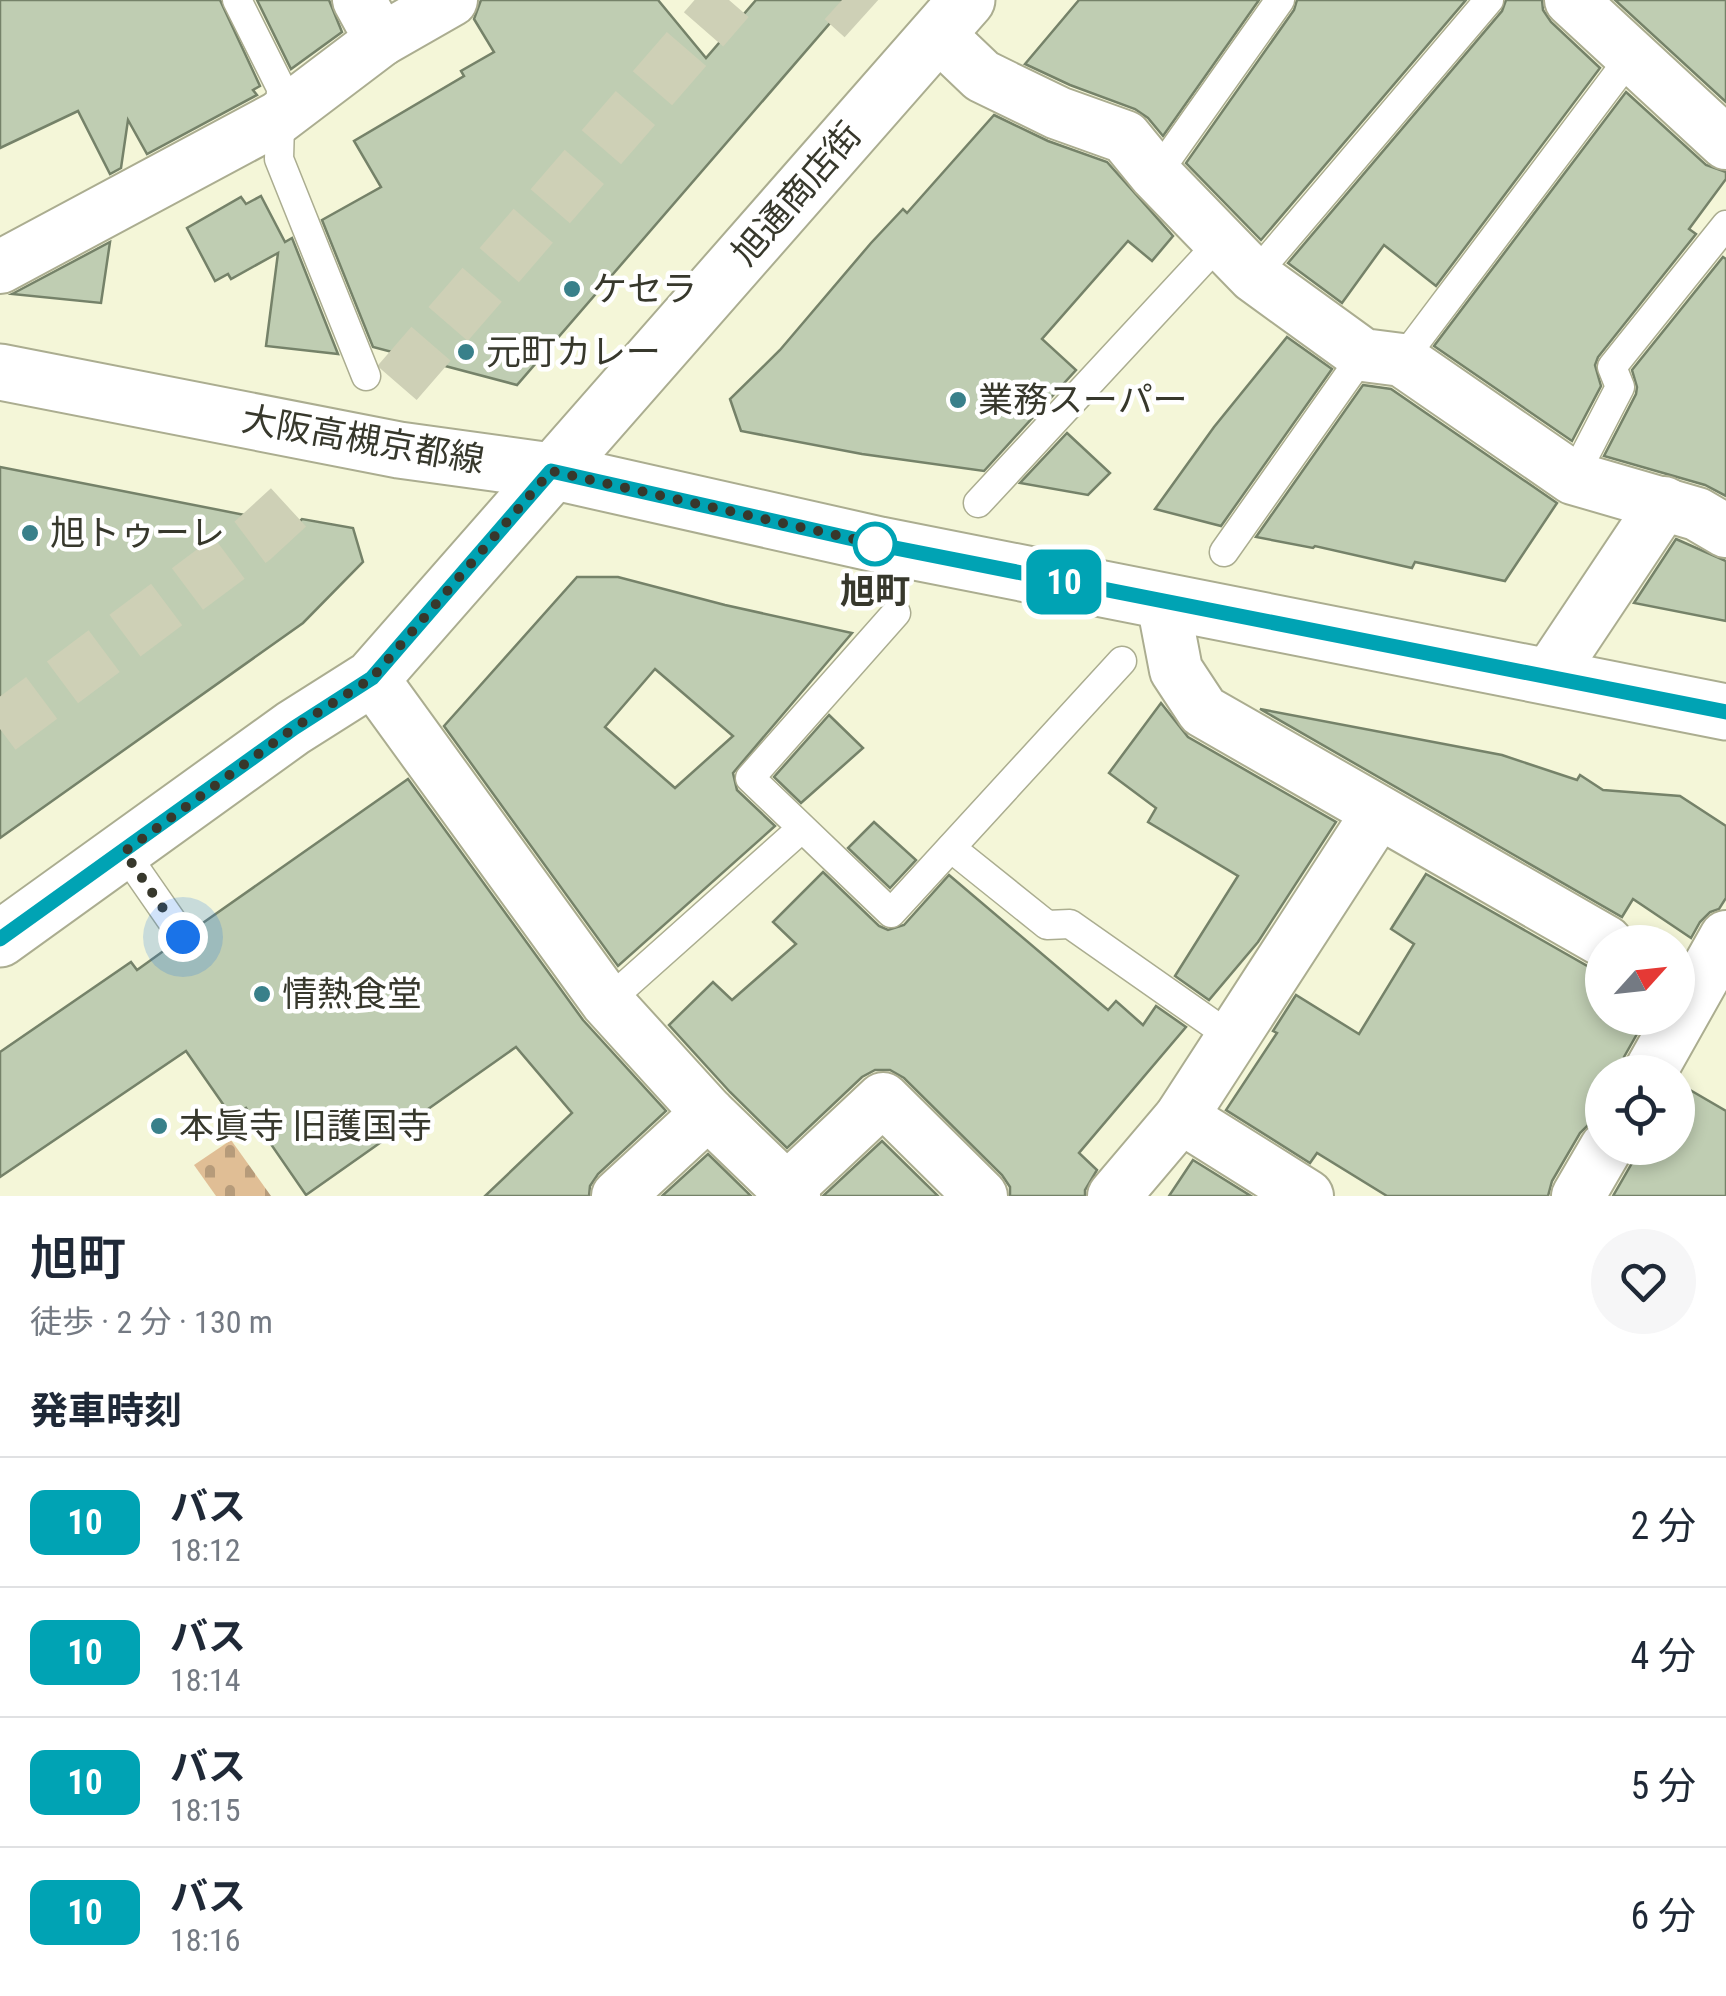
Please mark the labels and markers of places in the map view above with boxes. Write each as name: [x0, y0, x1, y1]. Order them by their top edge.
place label: ケセラ: [592, 269, 697, 310]
marker: ケセラ: [561, 278, 583, 300]
place label: 元町カレー: [486, 332, 661, 373]
marker: 元町カレー: [455, 341, 477, 363]
place label: 業務スーパー: [978, 380, 1188, 421]
marker: 業務スーパー: [947, 389, 969, 411]
place label: 旭トゥーレ: [50, 513, 225, 554]
marker: 旭トゥーレ: [19, 522, 41, 544]
marker: 旭町: [854, 523, 896, 565]
place label: 旭町: [840, 571, 910, 612]
place label: 情熱食堂: [282, 974, 422, 1015]
marker: 情熱食堂: [251, 983, 273, 1005]
place label: 本眞寺 旧護国寺: [179, 1106, 432, 1147]
marker: 本眞寺 旧護国寺: [148, 1115, 170, 1137]

